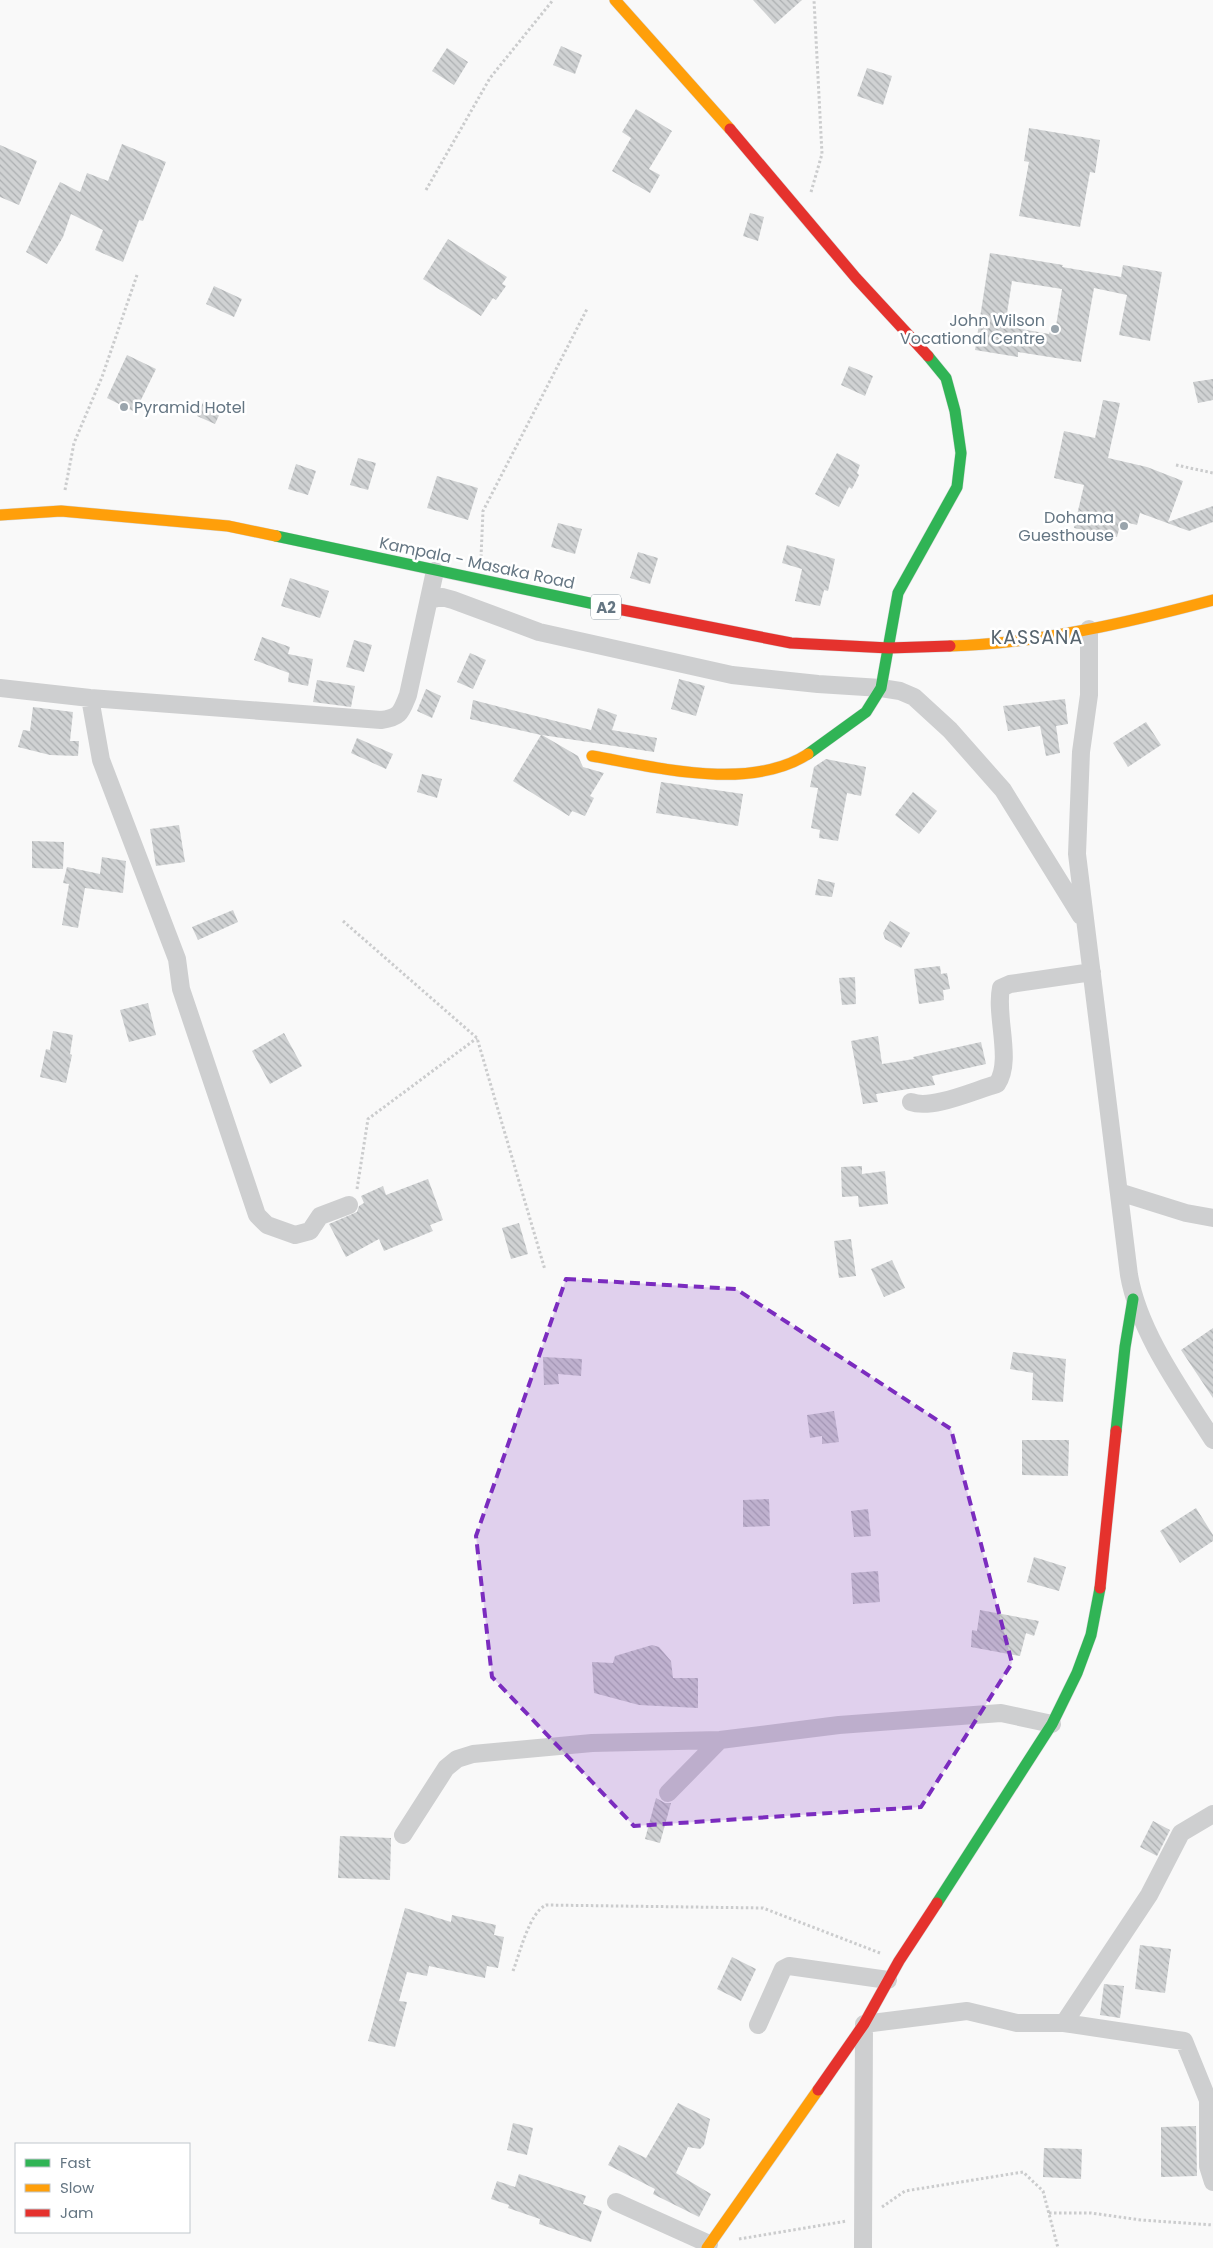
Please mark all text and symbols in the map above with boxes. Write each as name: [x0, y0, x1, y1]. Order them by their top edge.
place label: John Wilson Vocational Centre: [900, 309, 1045, 350]
marker: John Wilson Vocational Centre: [1049, 323, 1061, 335]
place label: Pyramid Hotel: [134, 396, 246, 419]
marker: Pyramid Hotel: [118, 401, 130, 413]
place label: Dohama Guesthouse: [1018, 506, 1114, 547]
marker: Dohama Guesthouse: [1118, 520, 1130, 532]
street label: Kampala - Masaka Road: [377, 531, 577, 595]
road number: A2: [591, 594, 621, 620]
district label: KASSANA: [991, 624, 1083, 651]
legend: [15, 2143, 190, 2233]
text: Fast: [60, 2152, 91, 2173]
text: Slow: [60, 2177, 95, 2198]
text: Jam: [60, 2202, 94, 2223]

